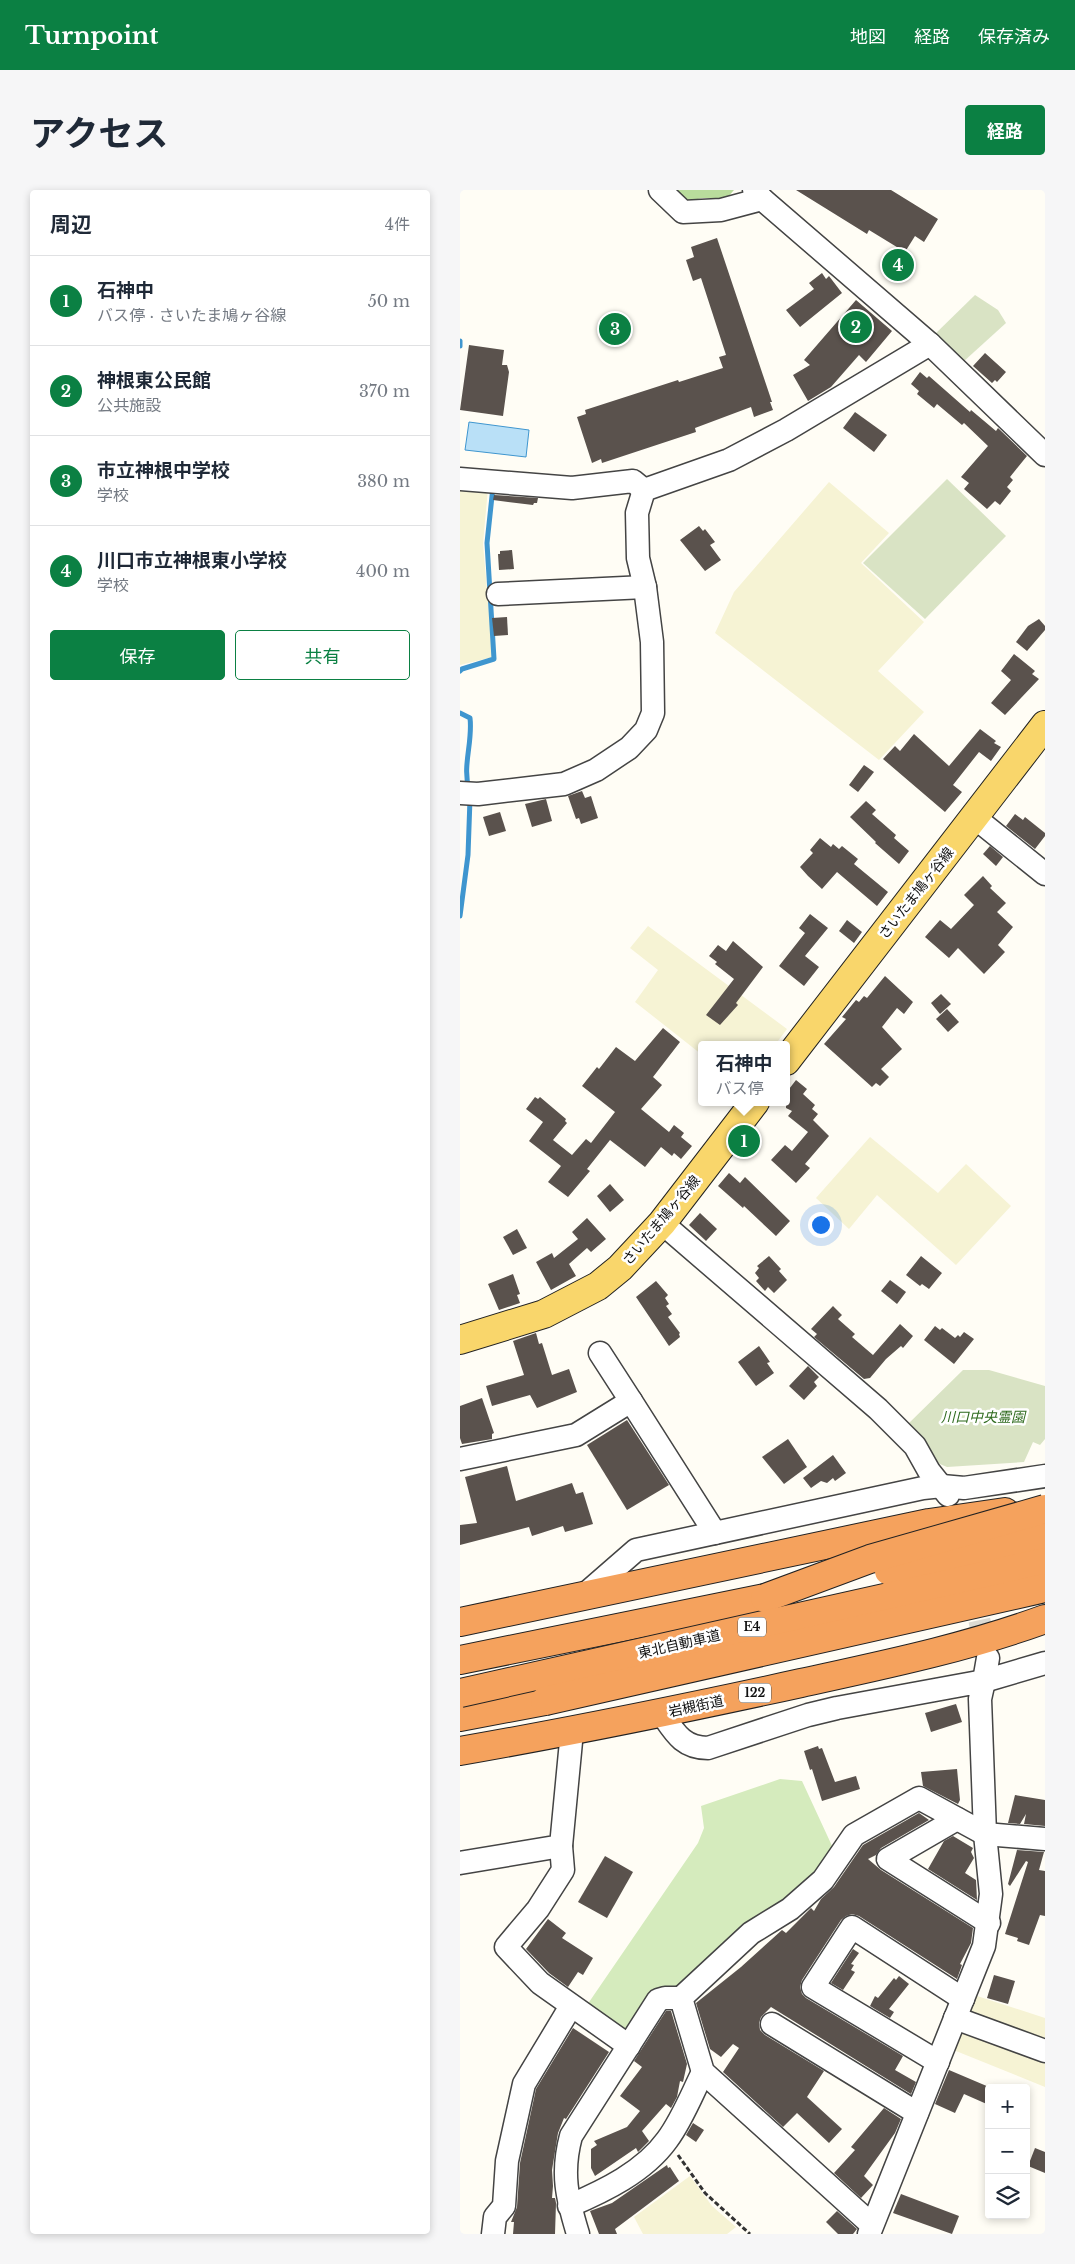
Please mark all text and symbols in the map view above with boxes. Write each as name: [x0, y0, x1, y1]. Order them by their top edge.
text: Turnpoint: [25, 21, 158, 50]
text: 地図: [850, 26, 886, 48]
text: 経路: [914, 26, 950, 48]
text: 保存済み: [978, 26, 1050, 48]
button: 経路: [965, 105, 1045, 155]
text: アクセス: [30, 112, 168, 155]
text: 周辺: [50, 212, 92, 238]
text: 4件: [385, 214, 410, 234]
pin: 4: [882, 246, 914, 284]
text: 石神中: [97, 279, 154, 302]
text: 1: [63, 291, 69, 311]
text: 50 m: [368, 291, 410, 311]
text: バス停 · さいたま鳩ヶ谷線: [97, 305, 286, 325]
pin: 2: [840, 308, 872, 346]
pin: 3: [599, 310, 631, 348]
text: 神根東公民館: [97, 369, 211, 392]
text: 2: [61, 381, 71, 401]
text: 370 m: [359, 381, 410, 401]
text: 公共施設: [97, 395, 161, 415]
text: 市立神根中学校: [97, 459, 230, 482]
text: 3: [61, 471, 71, 491]
text: 380 m: [357, 471, 410, 491]
text: 学校: [97, 485, 129, 505]
text: 川口市立神根東小学校: [97, 549, 287, 572]
text: 4: [61, 561, 71, 581]
text: 400 m: [356, 561, 410, 581]
text: 学校: [97, 575, 129, 595]
button: 保存: [50, 630, 225, 680]
button: 共有: [235, 630, 410, 680]
street label: さいたま鳩ヶ谷線: [875, 843, 957, 943]
popup: [698, 1041, 790, 1106]
text: 石神中: [715, 1052, 773, 1075]
text: バス停: [715, 1078, 764, 1098]
pin: 1: [728, 1122, 760, 1160]
street label: さいたま鳩ヶ谷線: [618, 1171, 704, 1269]
your location: [808, 1212, 834, 1238]
park label: 川口中央霊園: [941, 1408, 1027, 1426]
road number: E4: [738, 1618, 766, 1636]
street label: 東北自動車道: [636, 1626, 722, 1662]
road number: 122: [739, 1684, 771, 1702]
street label: 岩槻街道: [667, 1691, 725, 1721]
map controls: [985, 2084, 1030, 2219]
button: +: [985, 2084, 1030, 2129]
button: −: [985, 2129, 1030, 2174]
button: layers: [985, 2174, 1030, 2219]

